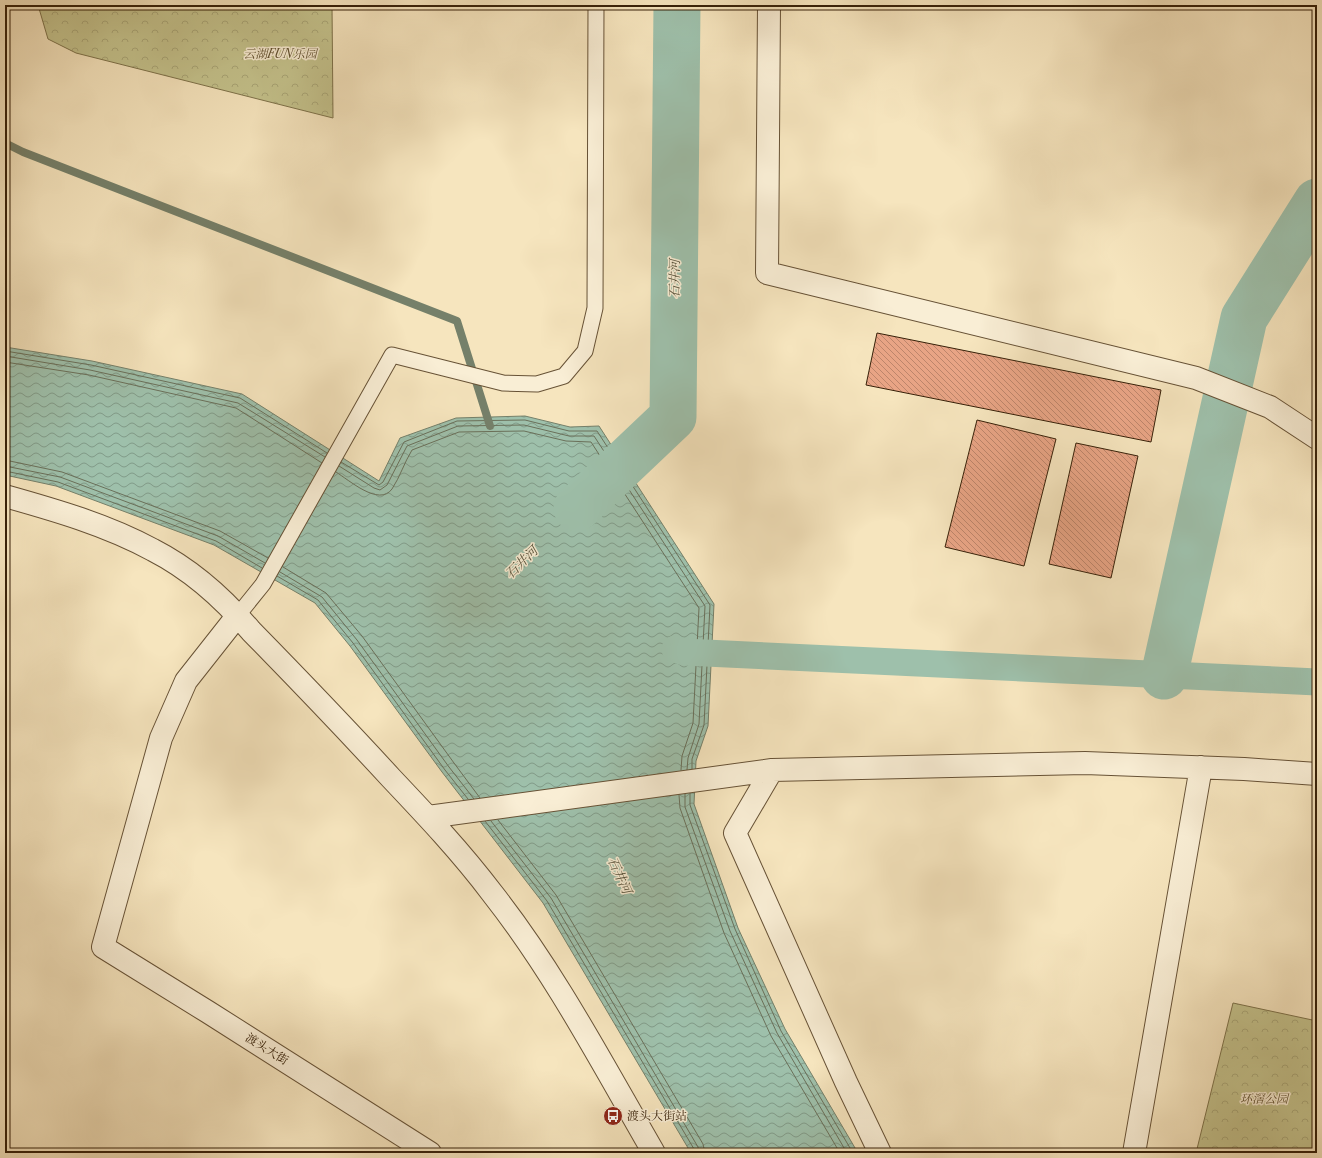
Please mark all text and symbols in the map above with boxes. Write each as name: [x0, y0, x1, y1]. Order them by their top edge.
park label: 云湖FUN乐园: [243, 46, 319, 61]
water label: 石井河: [666, 257, 682, 299]
water label: 石井河: [501, 541, 542, 581]
water label: 石井河: [605, 854, 636, 898]
street label: 渡头大街: [243, 1029, 292, 1068]
park label: 环滘公园: [1240, 1091, 1290, 1106]
bus stop icon: 渡头大街站: [602, 1105, 624, 1127]
place label: 渡头大街站: [627, 1108, 687, 1123]

